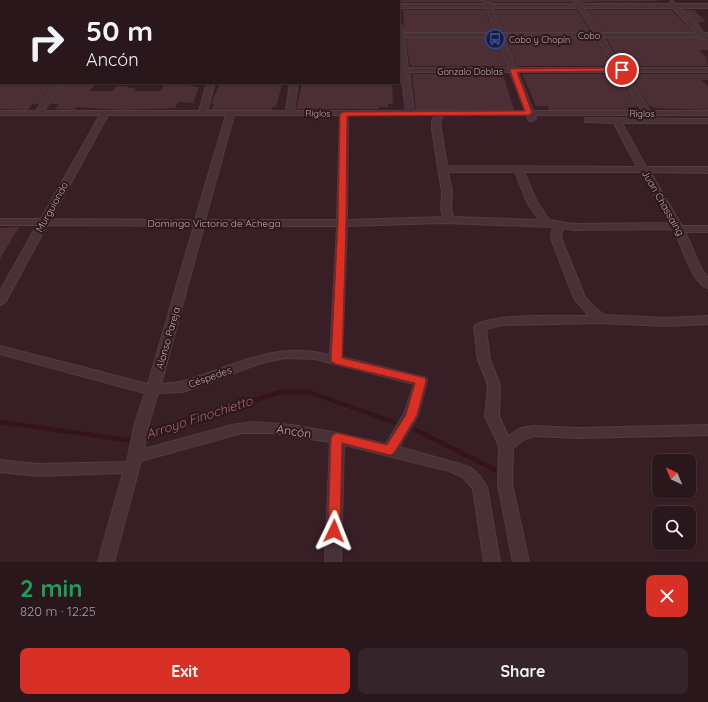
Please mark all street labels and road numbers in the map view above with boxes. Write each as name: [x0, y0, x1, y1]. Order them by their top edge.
street label: Cobo: [578, 30, 600, 41]
street label: Gonzalo Doblas: [437, 66, 503, 77]
street label: Riglos: [305, 107, 331, 119]
street label: Riglos: [629, 108, 655, 119]
street label: Juan Chassaing: [639, 168, 687, 238]
street label: Murguiondo: [33, 180, 71, 234]
street label: Domingo Victorio de Achega: [148, 217, 280, 230]
street label: Alonso Pareja: [153, 305, 183, 371]
street label: Céspedes: [187, 363, 234, 391]
street label: Ancón: [275, 421, 313, 441]

